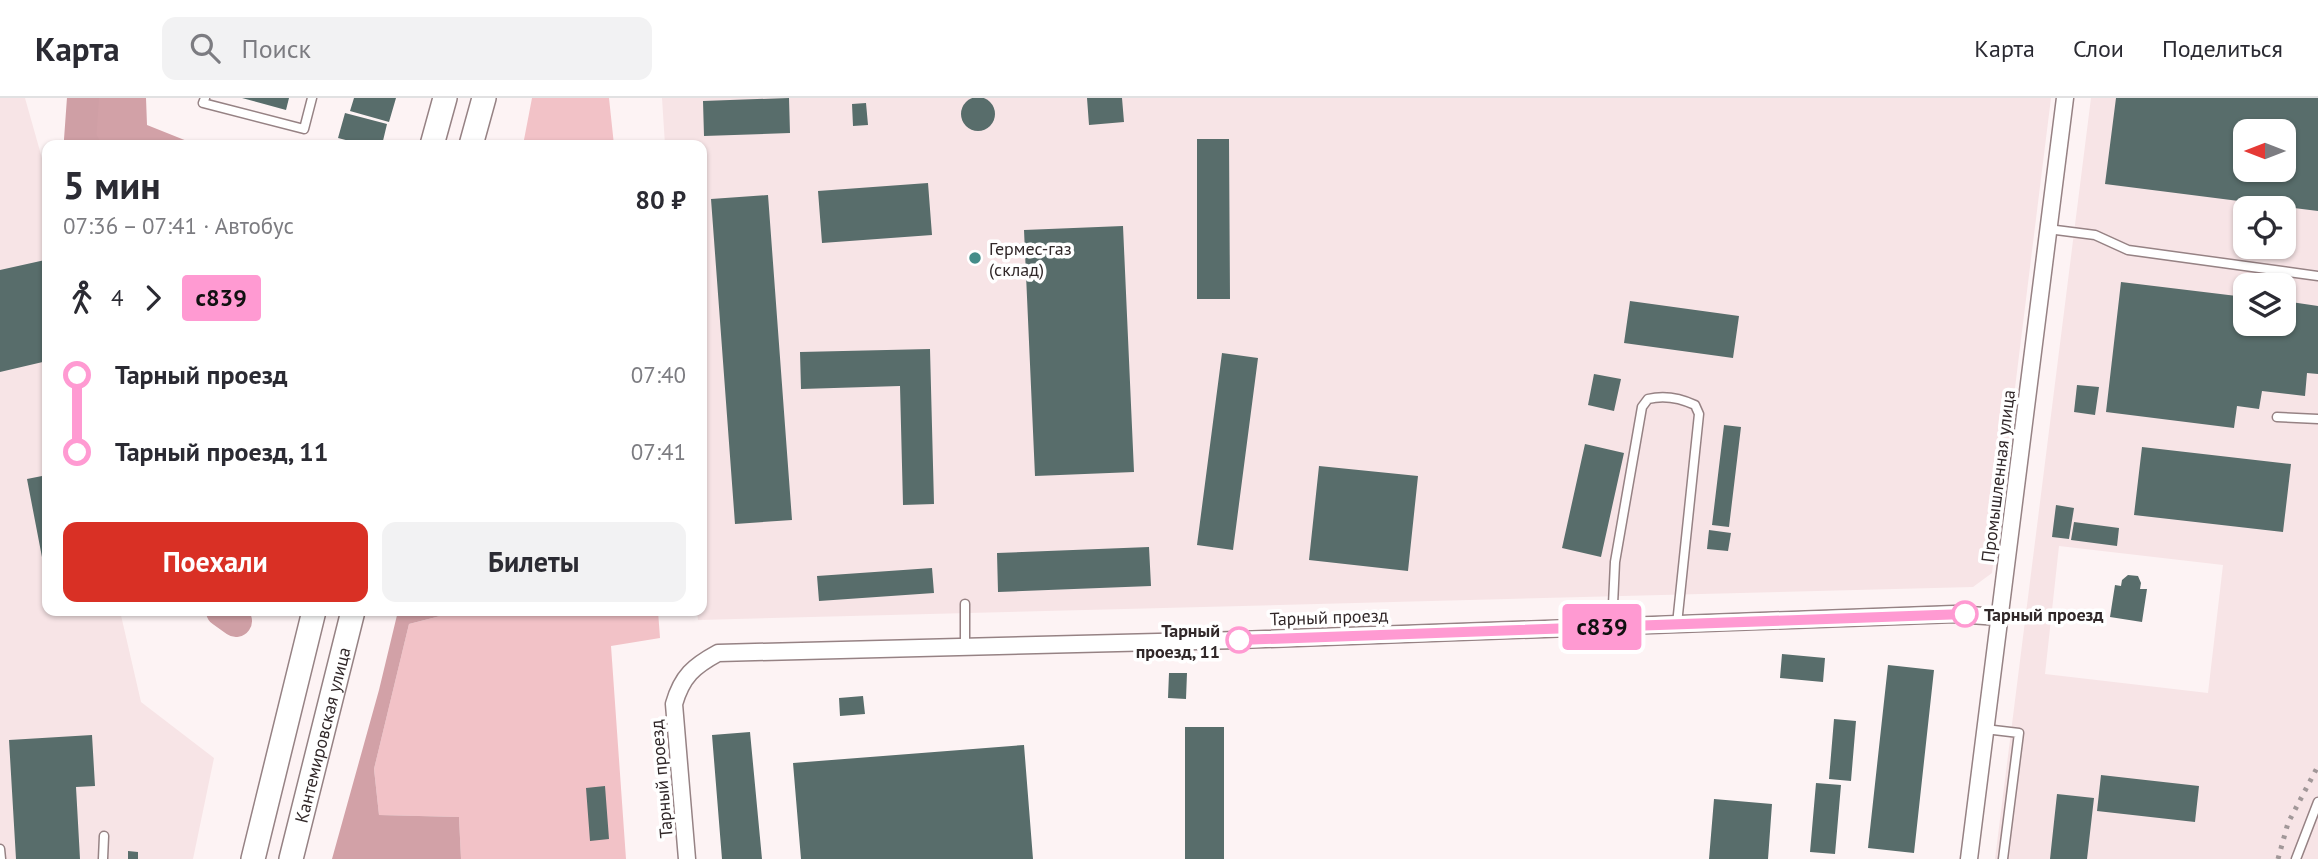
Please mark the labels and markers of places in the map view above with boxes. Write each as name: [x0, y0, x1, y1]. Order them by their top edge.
place label: Гермес-газ (склад): [989, 237, 1072, 281]
marker: Гермес-газ (склад): [967, 250, 983, 266]
marker: Тарный проезд: [1952, 601, 1978, 627]
place label: Тарный проезд: [1984, 603, 2104, 626]
place label: Тарный проезд, 11: [1136, 619, 1220, 663]
marker: Тарный проезд, 11: [1226, 627, 1252, 653]

